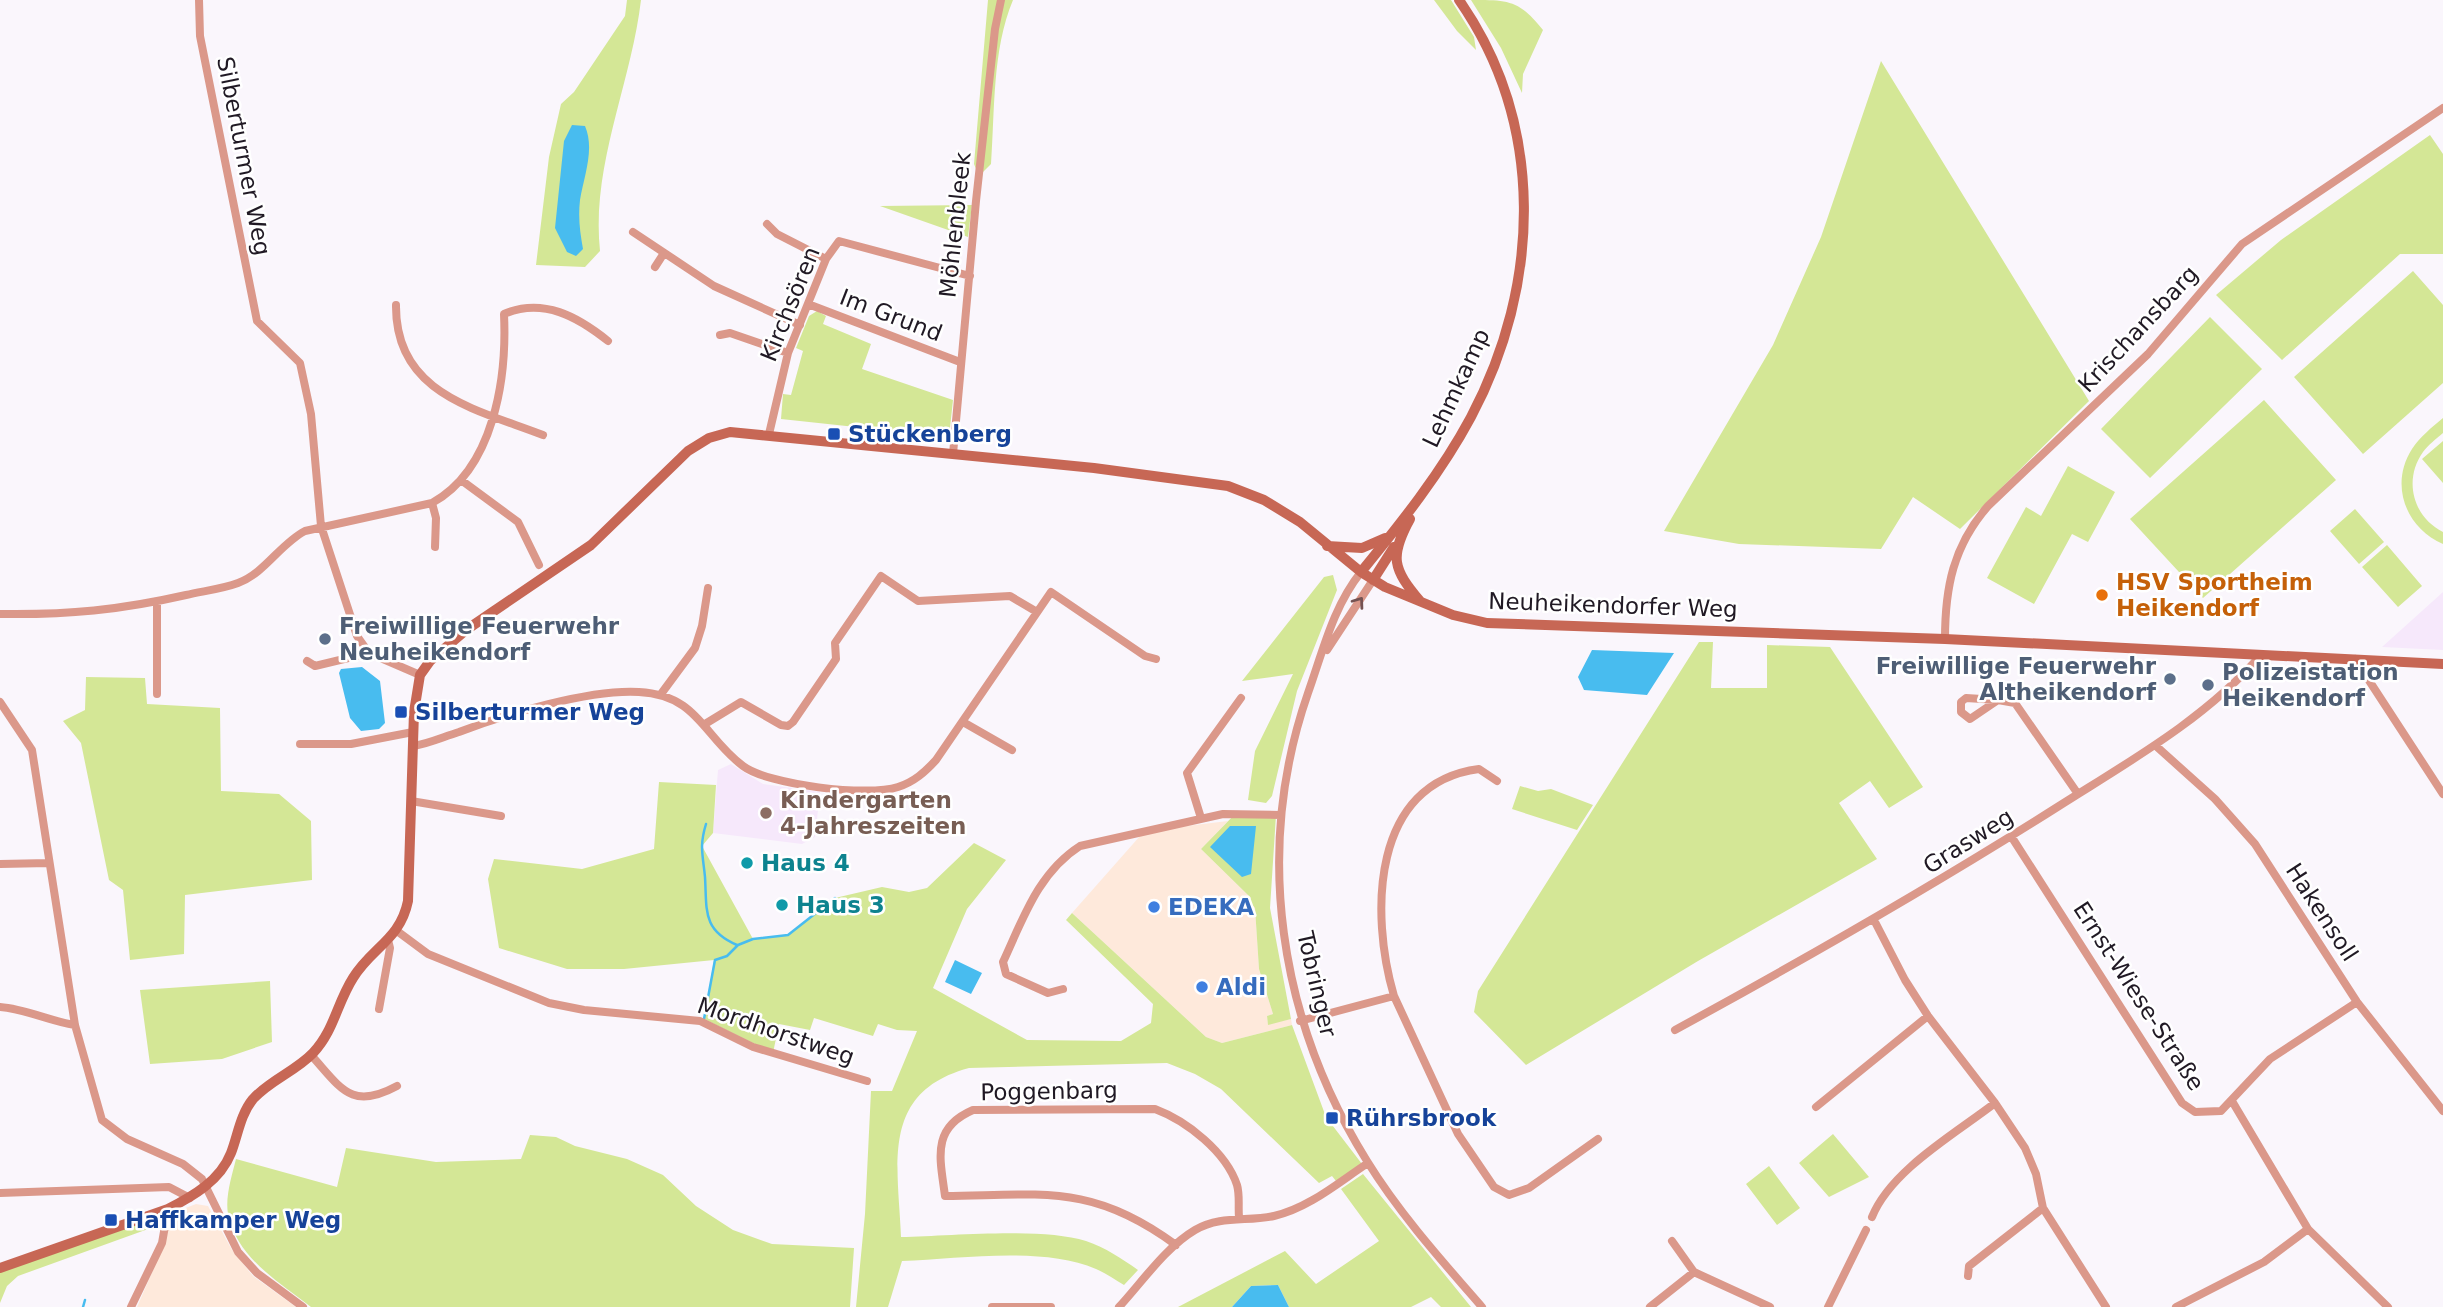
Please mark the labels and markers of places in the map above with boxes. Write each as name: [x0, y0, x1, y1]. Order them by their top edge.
place label: Stückenberg: [848, 421, 1012, 447]
marker: Stückenberg: [826, 426, 842, 442]
place label: HSV Sportheim Heikendorf: [2116, 569, 2313, 621]
marker: HSV Sportheim Heikendorf: [2094, 587, 2110, 603]
place label: Freiwillige Feuerwehr Neuheikendorf: [339, 613, 620, 665]
marker: Freiwillige Feuerwehr Neuheikendorf: [317, 631, 333, 647]
place label: Freiwillige Feuerwehr Altheikendorf: [1876, 653, 2157, 705]
place label: Polizeistation Heikendorf: [2222, 659, 2399, 711]
marker: Freiwillige Feuerwehr Altheikendorf: [2162, 671, 2178, 687]
marker: Polizeistation Heikendorf: [2200, 677, 2216, 693]
place label: Silberturmer Weg: [415, 699, 645, 725]
marker: Silberturmer Weg: [393, 704, 409, 720]
place label: Kindergarten 4-Jahreszeiten: [780, 787, 966, 839]
marker: Kindergarten 4-Jahreszeiten: [758, 805, 774, 821]
place label: Haus 4: [761, 850, 850, 876]
marker: Haus 4: [739, 855, 755, 871]
place label: Haus 3: [796, 892, 885, 918]
place label: EDEKA: [1168, 894, 1254, 920]
marker: Haus 3: [774, 897, 790, 913]
marker: EDEKA: [1146, 899, 1162, 915]
place label: Aldi: [1216, 974, 1266, 1000]
marker: Aldi: [1194, 979, 1210, 995]
place label: Rührsbrook: [1346, 1105, 1497, 1131]
marker: Rührsbrook: [1324, 1110, 1340, 1126]
place label: Haffkamper Weg: [125, 1207, 341, 1233]
marker: Haffkamper Weg: [103, 1212, 119, 1228]

